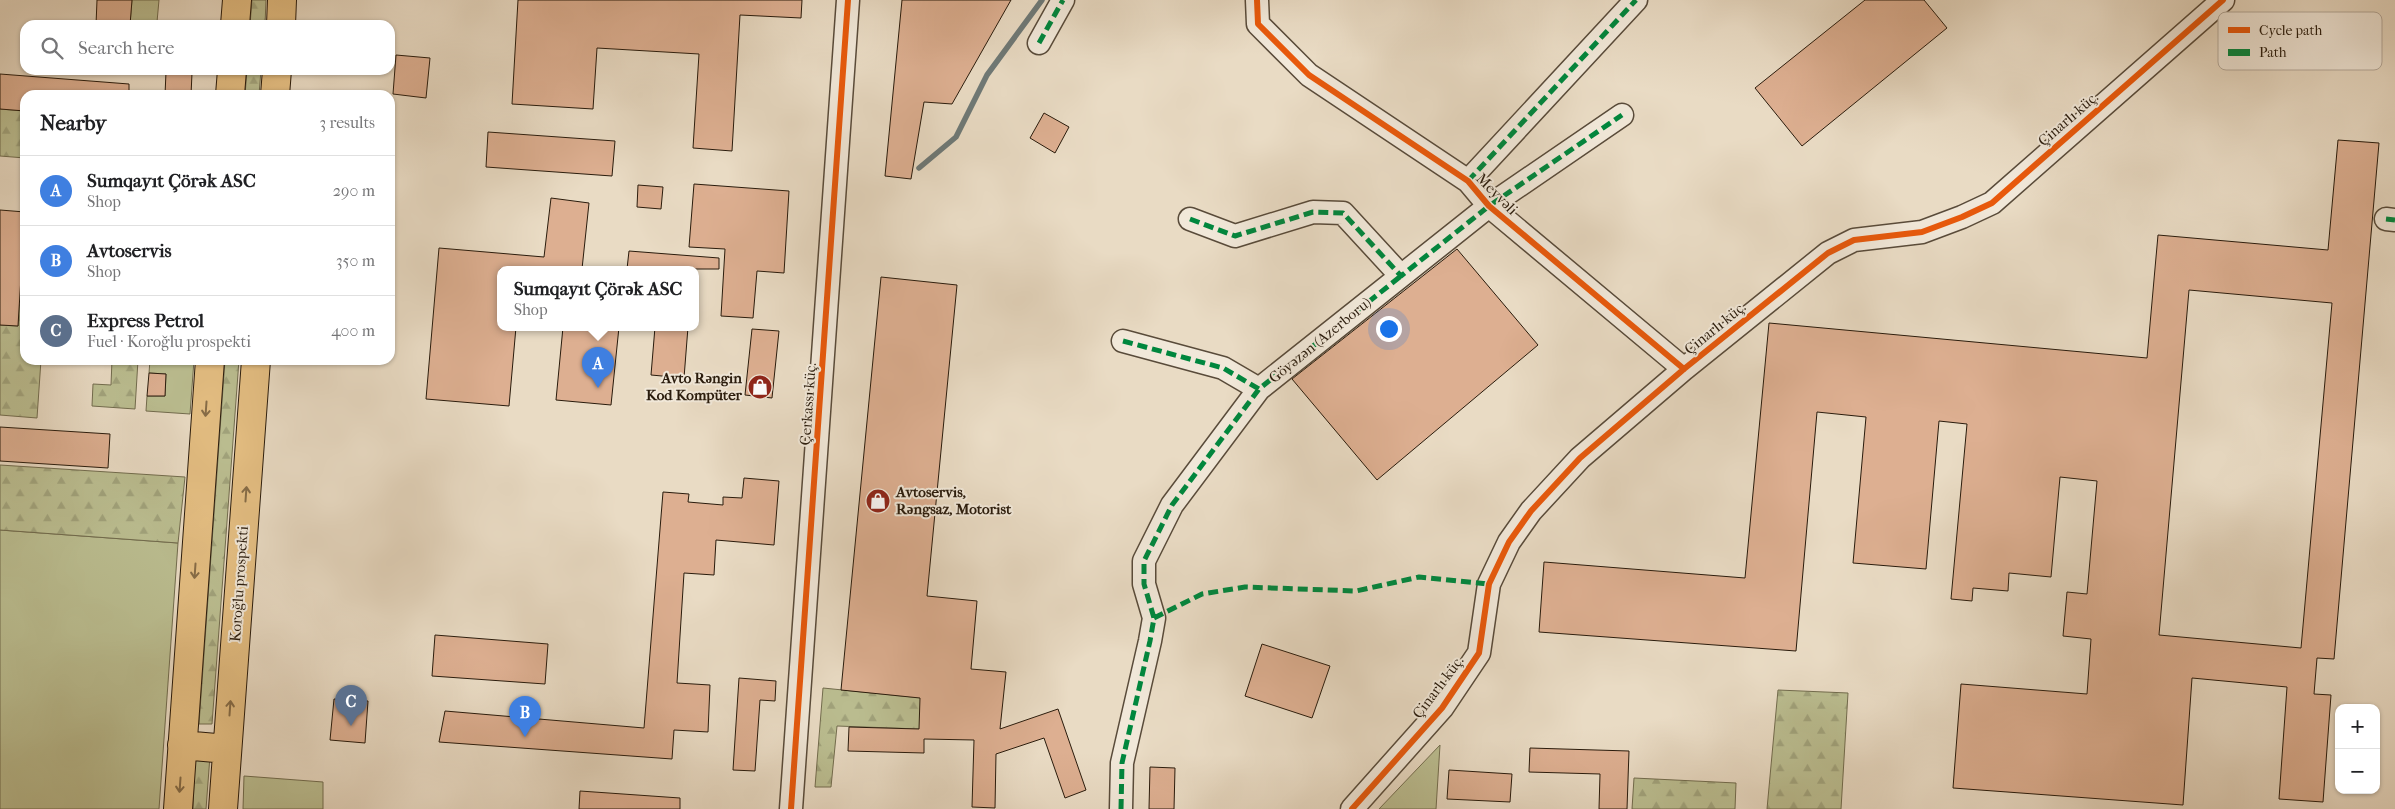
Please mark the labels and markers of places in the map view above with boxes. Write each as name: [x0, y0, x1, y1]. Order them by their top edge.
pin: A: [582, 347, 614, 388]
place label: Avto Rəngin Kod Kompüter: [646, 369, 743, 404]
shop icon: Avto Rəngin Kod Kompüter: [747, 374, 773, 400]
place label: Avtoservis, Rəngsaz, Motorist: [895, 483, 1012, 518]
shop icon: Avtoservis, Rəngsaz, Motorist: [865, 488, 891, 514]
pin: C: [335, 685, 367, 726]
pin: B: [509, 696, 541, 737]

